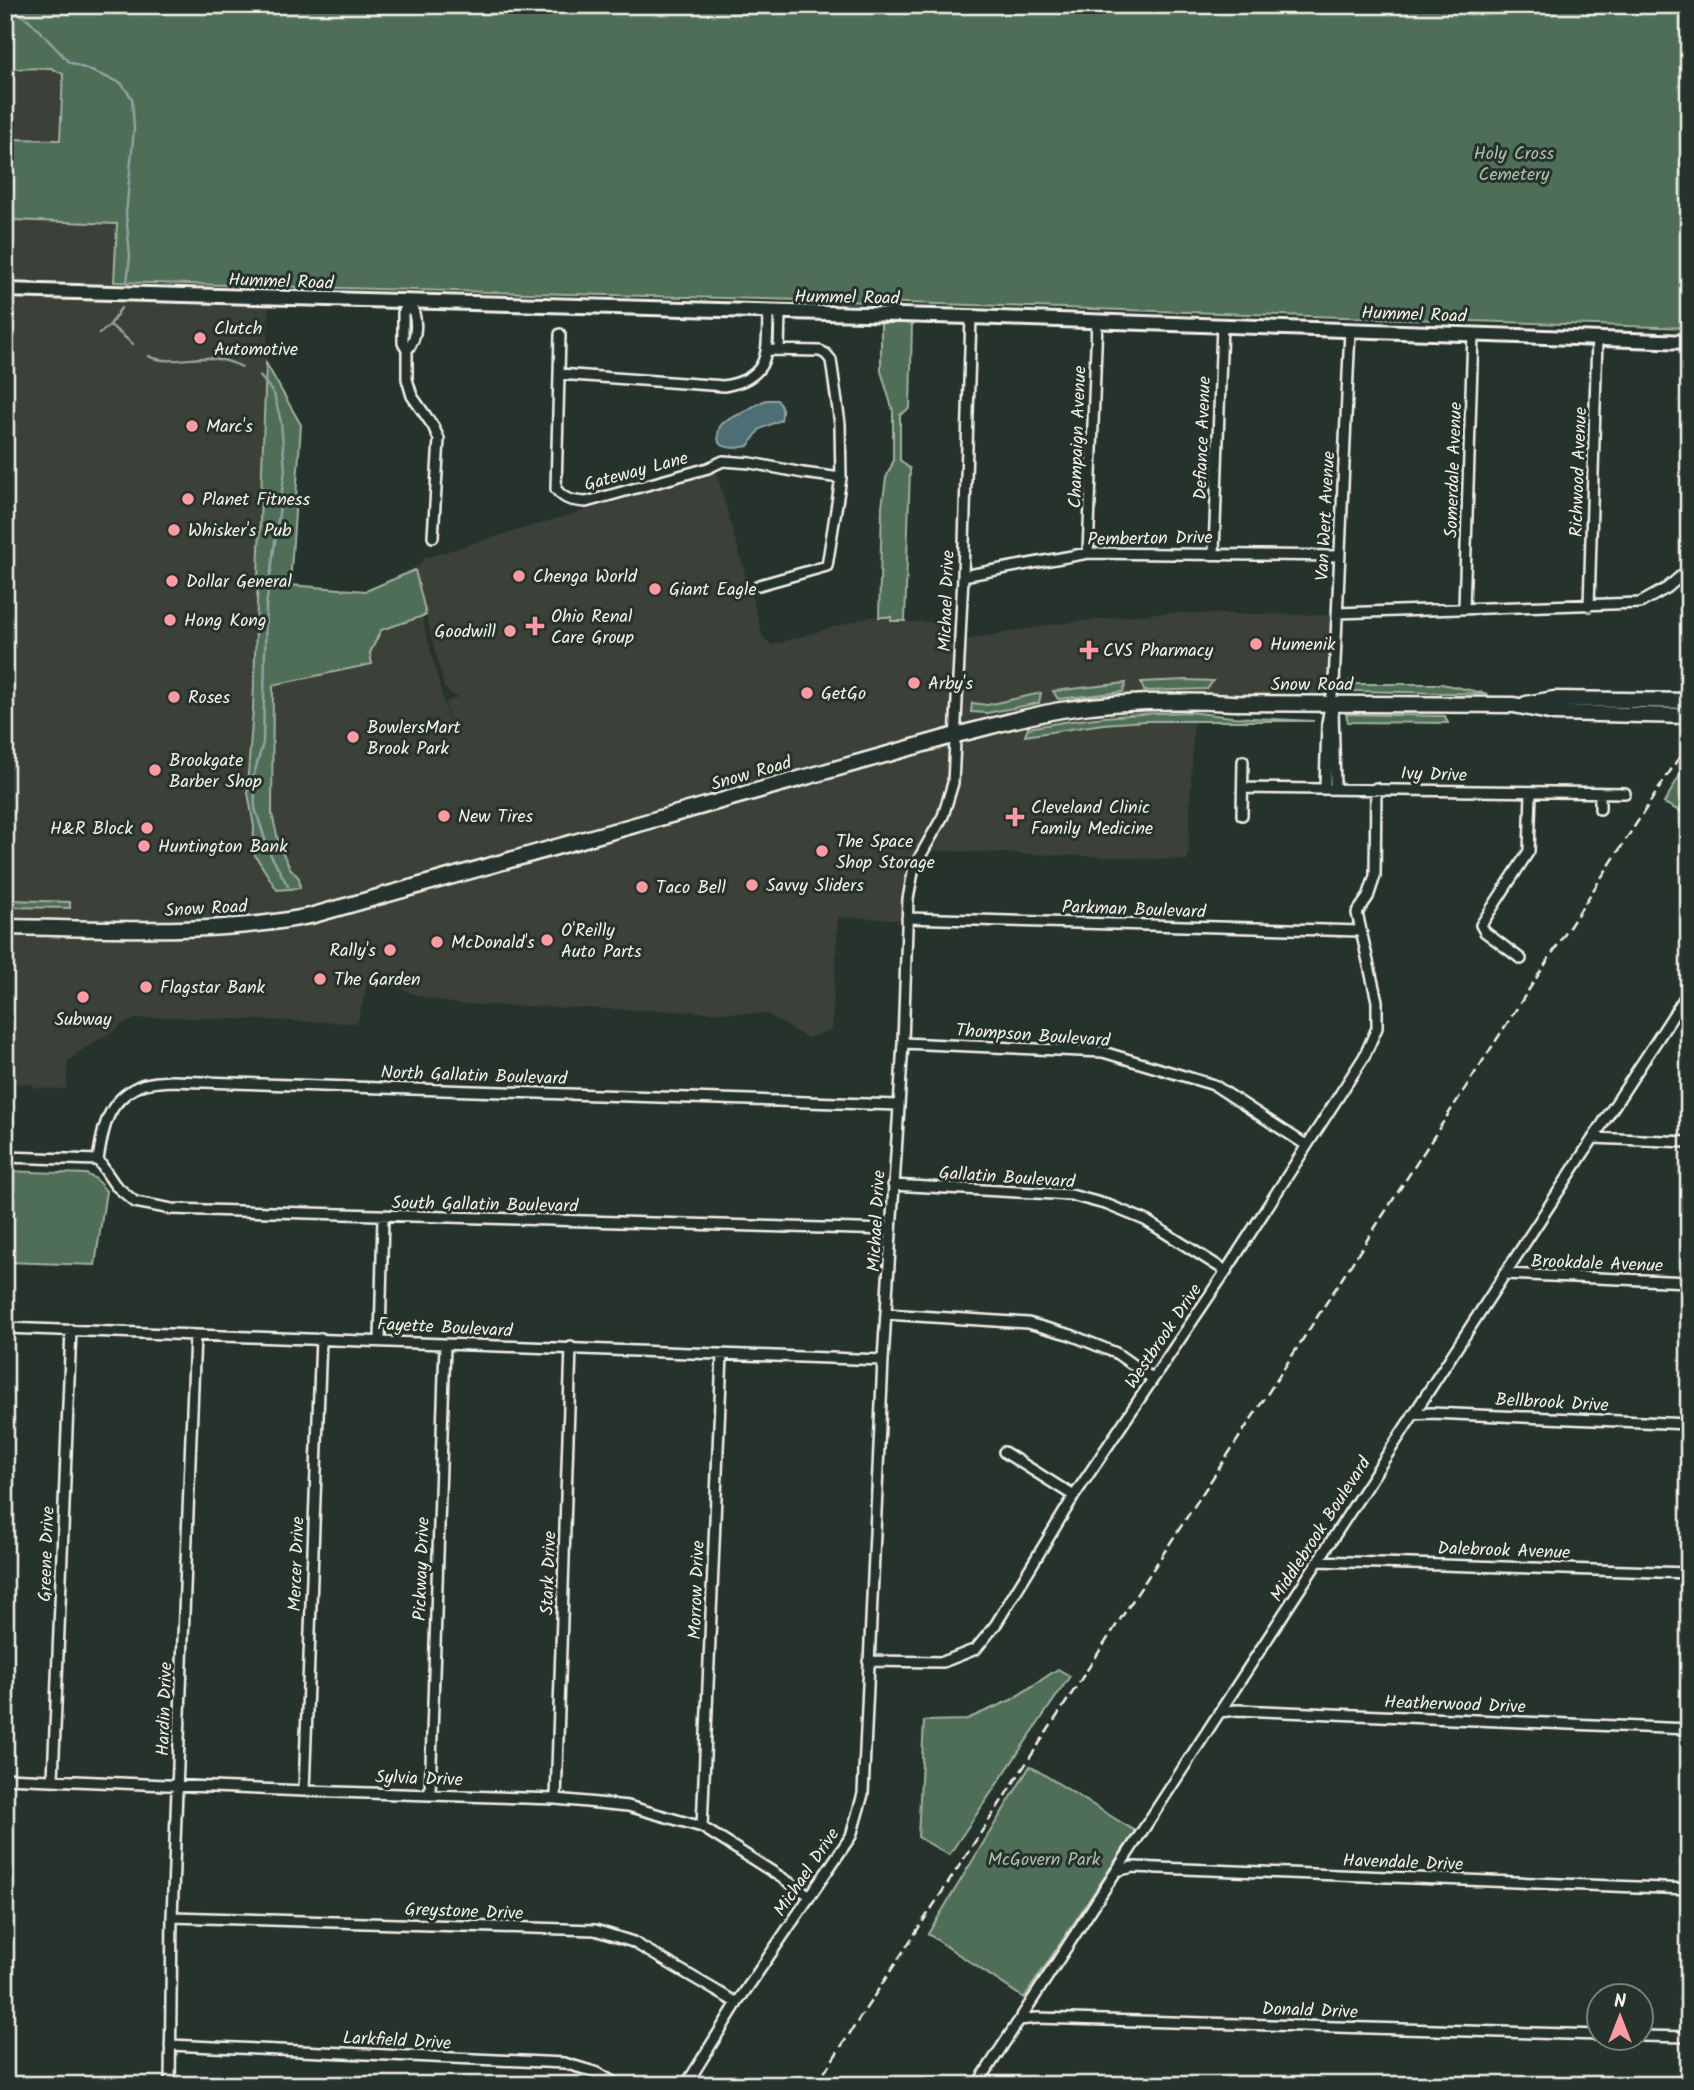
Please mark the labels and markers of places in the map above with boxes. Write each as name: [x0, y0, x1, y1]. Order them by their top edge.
place label: Clutch Automotive: [214, 315, 298, 365]
marker: Clutch Automotive: [192, 330, 208, 346]
place label: Marc's: [206, 413, 253, 442]
marker: Marc's: [184, 418, 200, 434]
place label: Planet Fitness: [202, 486, 311, 515]
marker: Planet Fitness: [180, 491, 196, 507]
place label: Whisker's Pub: [188, 517, 292, 546]
marker: Whisker's Pub: [166, 522, 182, 538]
place label: Chenga World: [533, 563, 638, 592]
place label: Dollar General: [186, 568, 292, 597]
marker: Chenga World: [511, 568, 527, 584]
marker: Dollar General: [164, 573, 180, 589]
place label: Giant Eagle: [669, 576, 757, 605]
marker: Giant Eagle: [647, 581, 663, 597]
place label: Ohio Renal Care Group: [551, 603, 634, 653]
place label: Hong Kong: [184, 607, 267, 636]
marker: Hong Kong: [162, 612, 178, 628]
marker: Ohio Renal Care Group: [525, 616, 545, 636]
place label: Goodwill: [434, 618, 497, 647]
marker: Goodwill: [502, 623, 518, 639]
place label: Humenik: [1270, 631, 1336, 660]
marker: Humenik: [1248, 636, 1264, 652]
place label: CVS Pharmacy: [1103, 637, 1214, 666]
marker: CVS Pharmacy: [1081, 642, 1097, 658]
place label: Arby's: [928, 670, 973, 699]
marker: Arby's: [906, 675, 922, 691]
place label: GetGo: [821, 680, 866, 709]
place label: Roses: [188, 684, 230, 713]
marker: GetGo: [799, 685, 815, 701]
marker: Roses: [166, 689, 182, 705]
place label: BowlersMart Brook Park: [367, 714, 461, 764]
marker: BowlersMart Brook Park: [345, 729, 361, 745]
place label: Brookgate Barber Shop: [169, 747, 262, 797]
marker: Brookgate Barber Shop: [147, 762, 163, 778]
place label: Cleveland Clinic Family Medicine: [1031, 794, 1153, 844]
place label: New Tires: [458, 803, 534, 832]
marker: Cleveland Clinic Family Medicine: [1005, 807, 1025, 827]
marker: New Tires: [436, 808, 452, 824]
place label: H&R Block: [50, 815, 134, 844]
marker: H&R Block: [139, 820, 155, 836]
place label: The Space Shop Storage: [836, 828, 935, 878]
place label: Huntington Bank: [158, 833, 288, 862]
marker: Huntington Bank: [136, 838, 152, 854]
marker: The Space Shop Storage: [814, 843, 830, 859]
place label: Savvy Sliders: [766, 872, 864, 901]
place label: Taco Bell: [656, 874, 726, 903]
marker: Savvy Sliders: [744, 877, 760, 893]
marker: Taco Bell: [634, 879, 650, 895]
place label: O'Reilly Auto Parts: [561, 917, 642, 967]
place label: McDonald's: [451, 929, 535, 958]
marker: O'Reilly Auto Parts: [539, 932, 555, 948]
marker: McDonald's: [429, 934, 445, 950]
place label: Rally's: [330, 937, 376, 966]
marker: Rally's: [382, 942, 398, 958]
place label: The Garden: [334, 966, 421, 995]
marker: The Garden: [312, 971, 328, 987]
place label: Flagstar Bank: [160, 974, 266, 1003]
marker: Flagstar Bank: [138, 979, 154, 995]
marker: Subway: [75, 989, 91, 1005]
place label: Subway: [55, 1006, 112, 1035]

